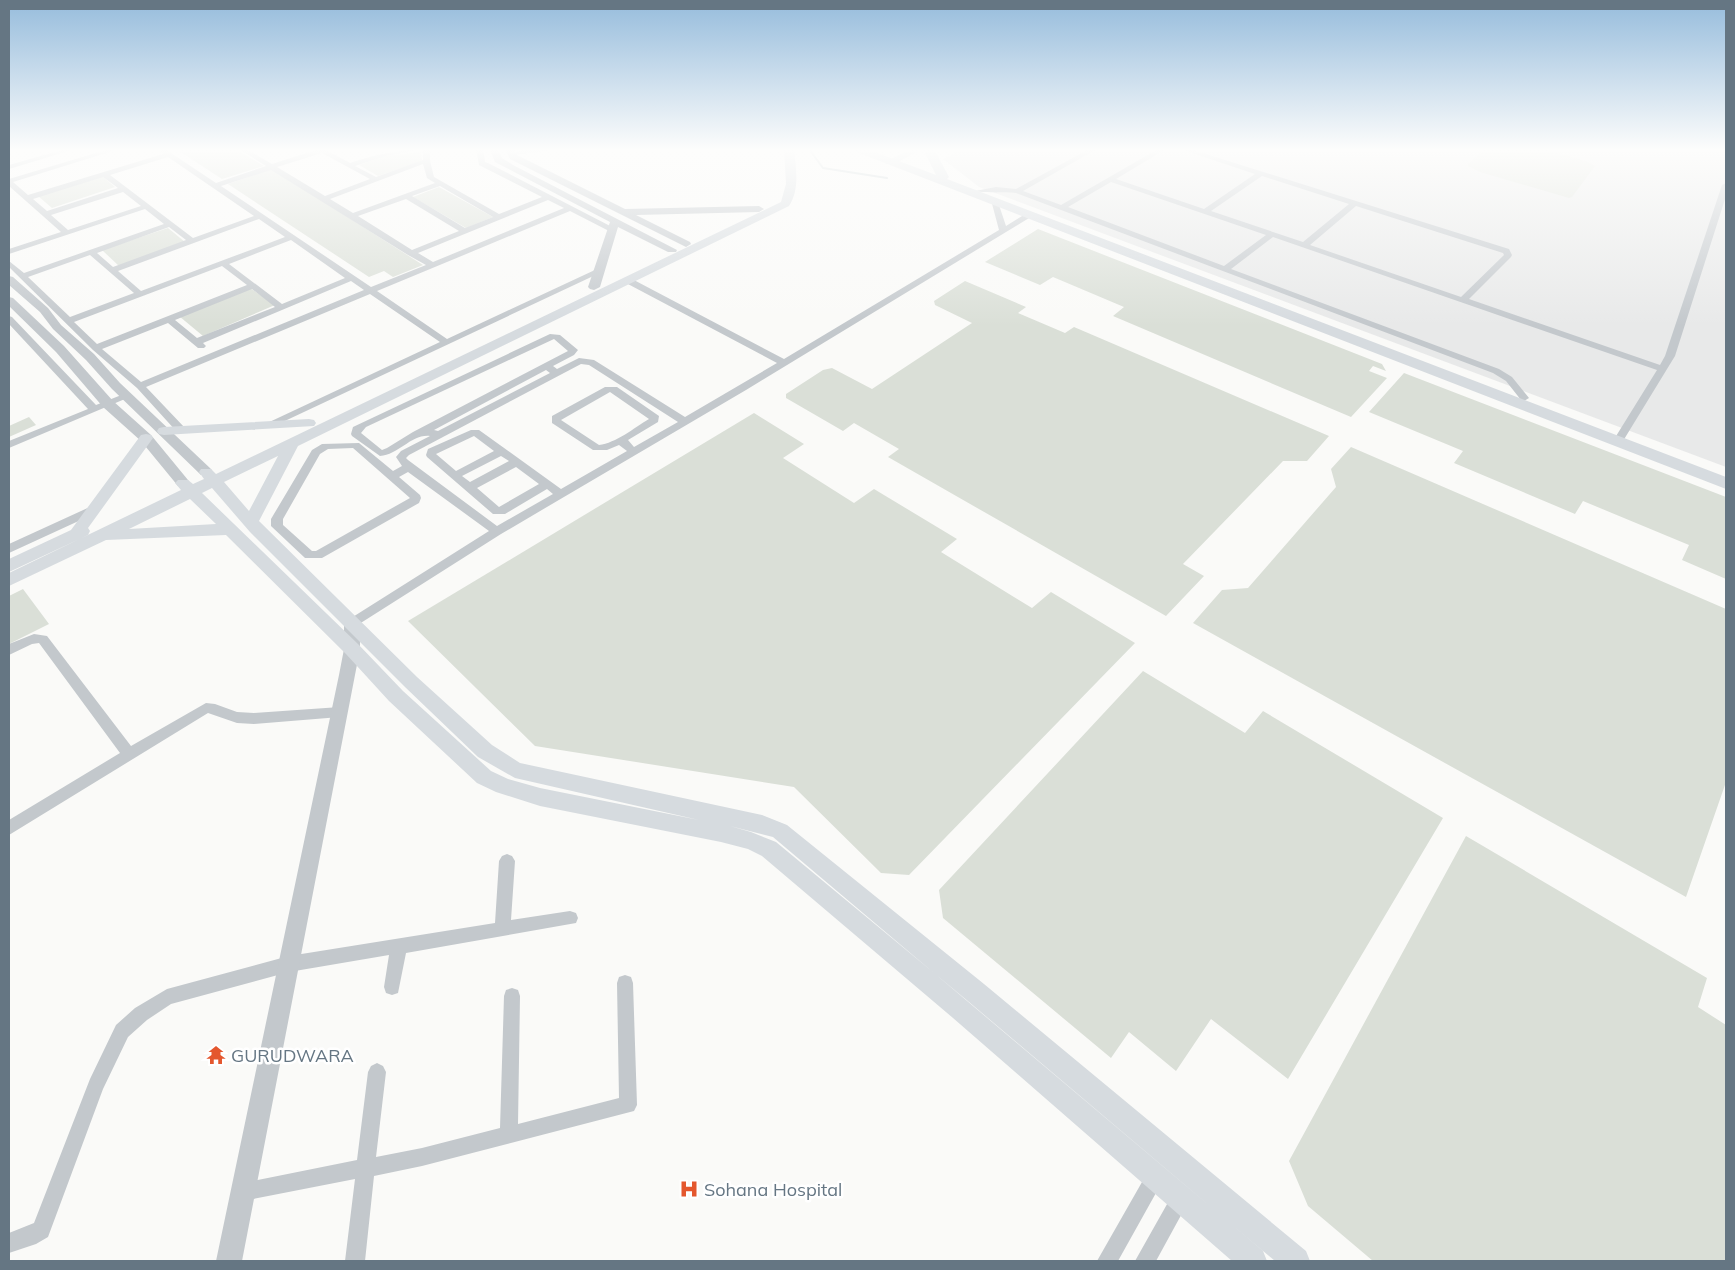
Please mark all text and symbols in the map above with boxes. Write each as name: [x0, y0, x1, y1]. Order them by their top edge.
temple icon: GURUDWARA: [205, 1044, 227, 1066]
place label: GURUDWARA: [231, 1044, 354, 1067]
hospital icon: Sohana Hospital: [678, 1178, 700, 1200]
place label: Sohana Hospital: [704, 1178, 842, 1201]

